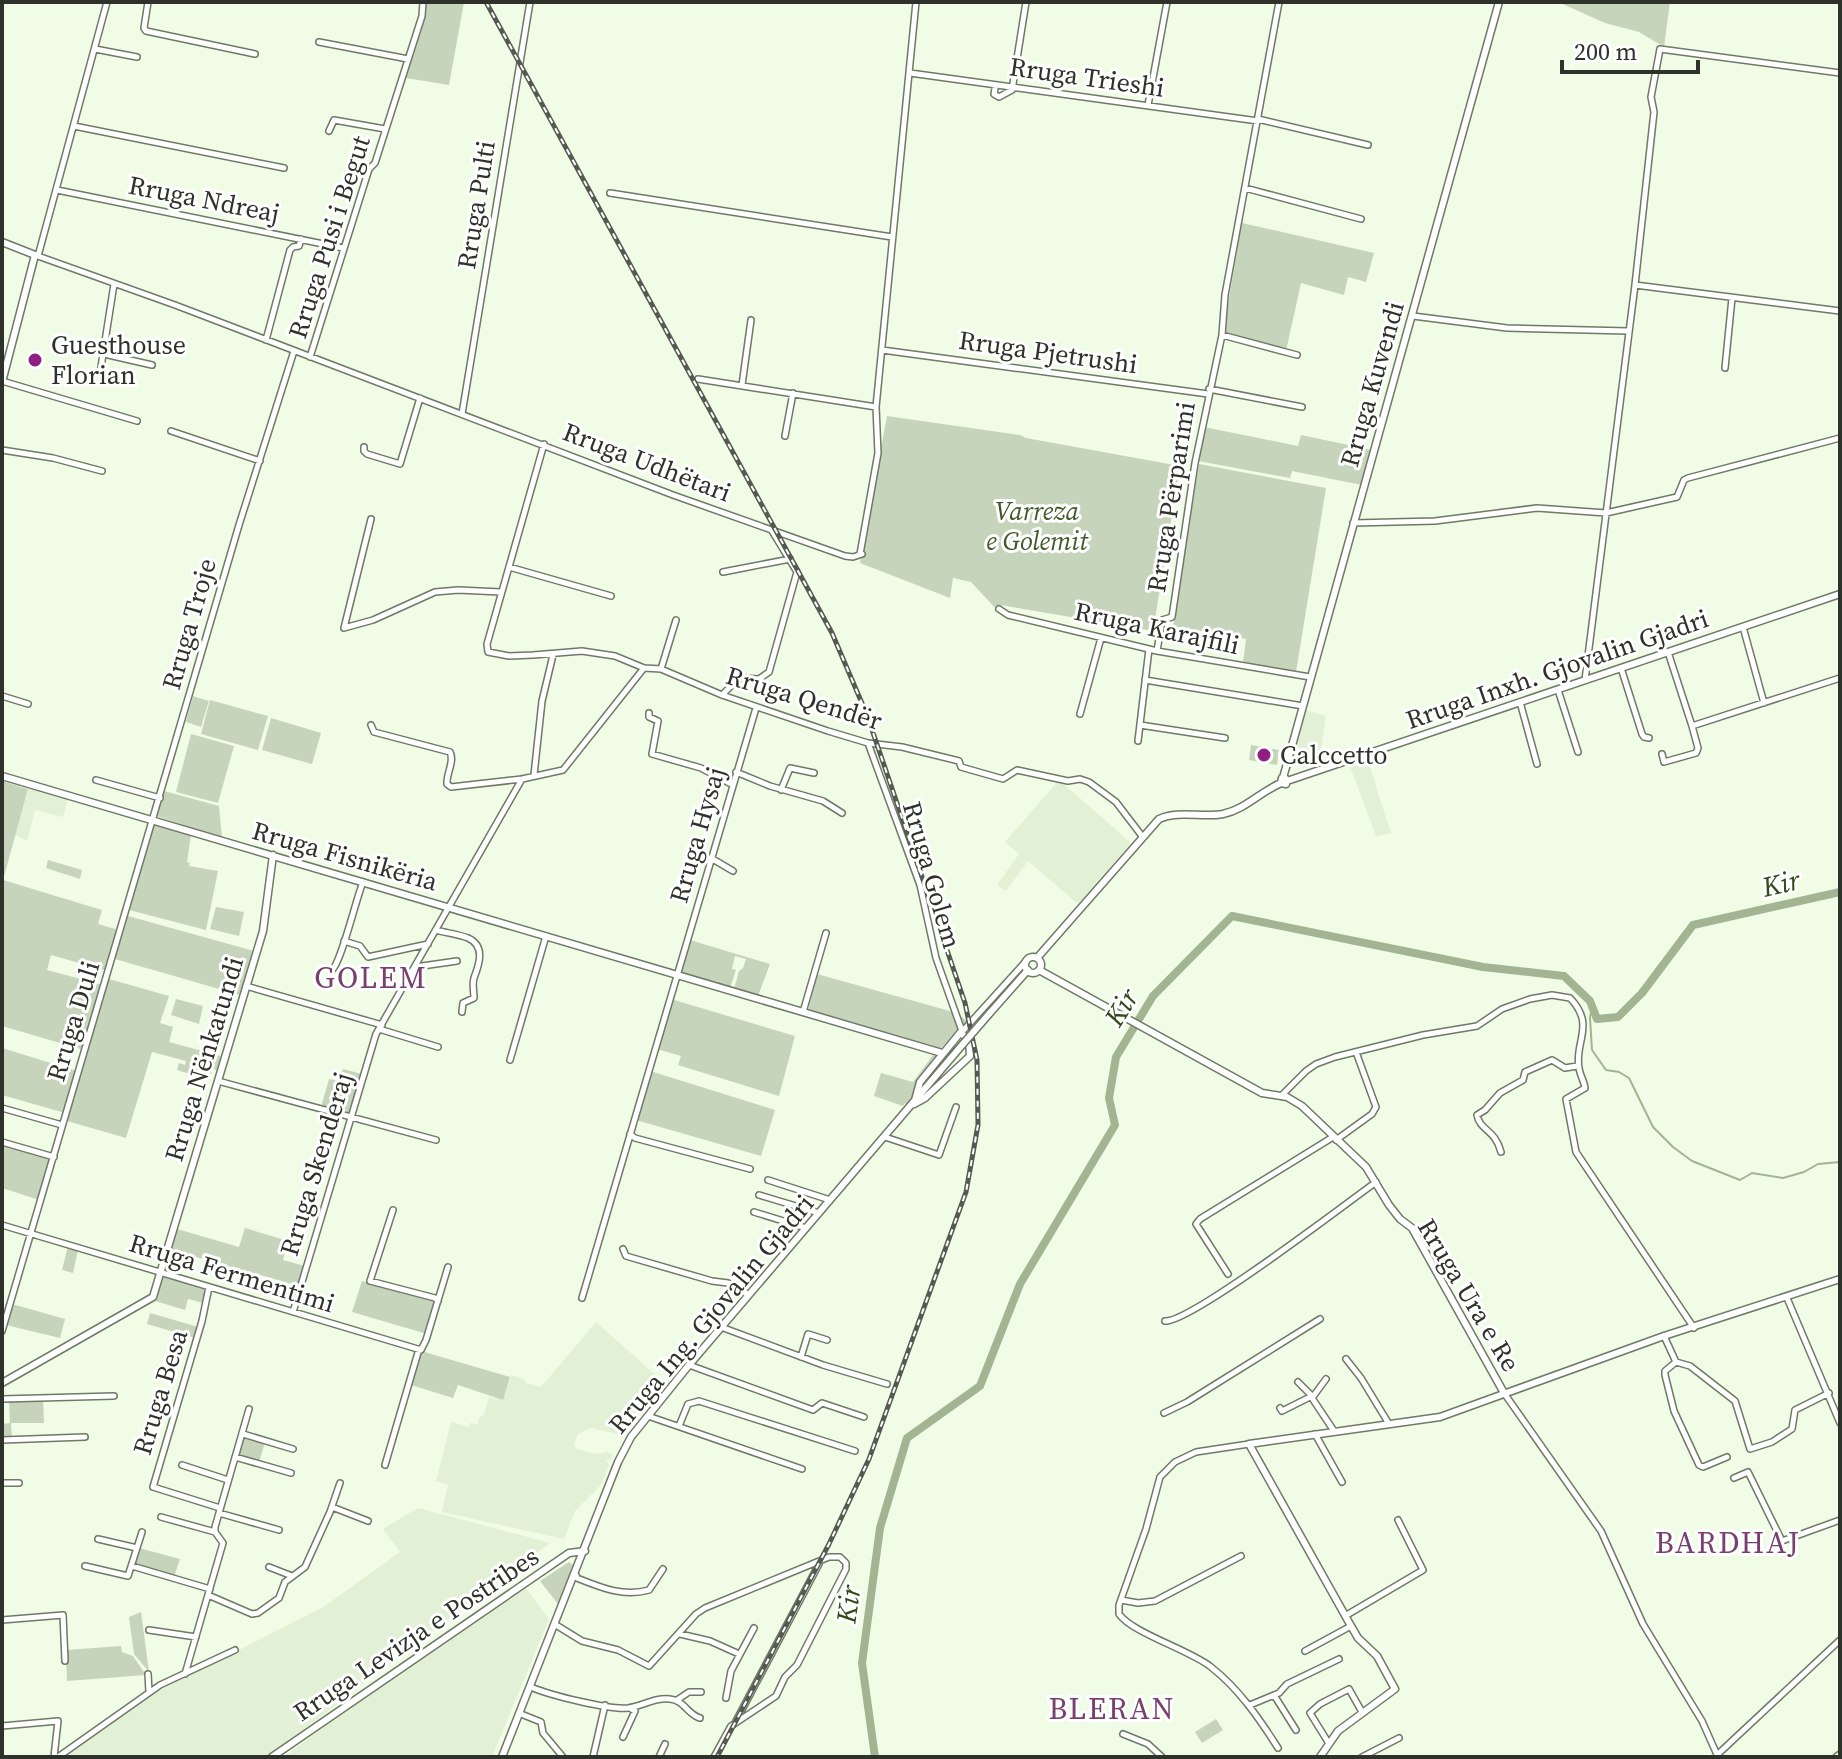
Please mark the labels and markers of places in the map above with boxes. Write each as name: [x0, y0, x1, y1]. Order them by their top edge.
place label: Guesthouse Florian: [51, 327, 186, 393]
marker: Guesthouse Florian: [26, 351, 44, 369]
place label: Calccetto: [1280, 737, 1387, 773]
marker: Calccetto: [1255, 746, 1273, 764]

